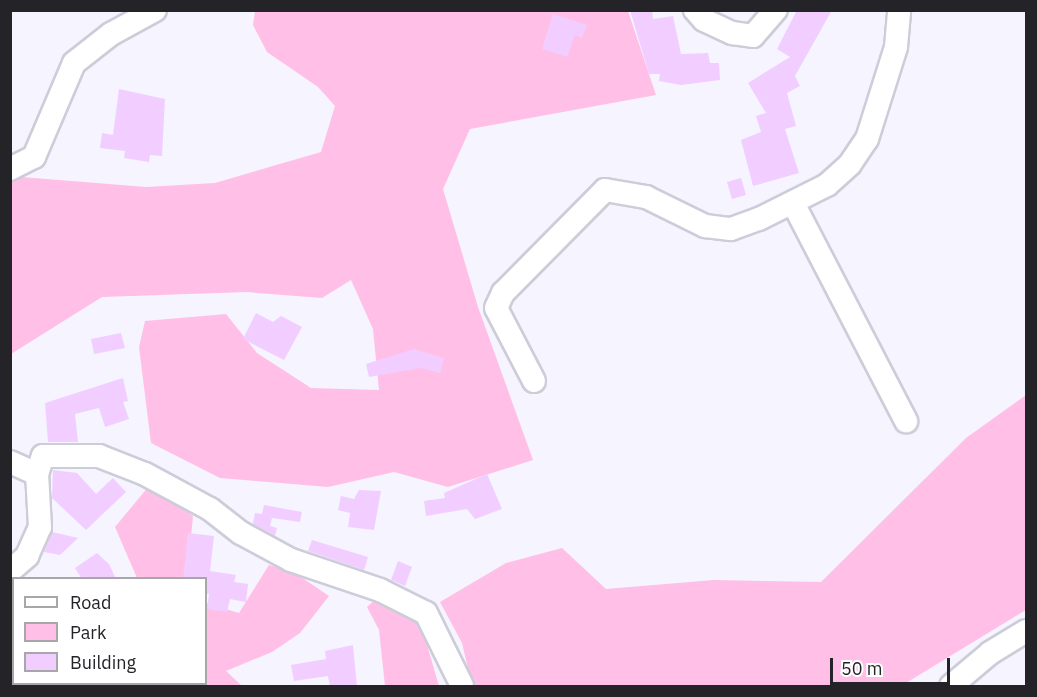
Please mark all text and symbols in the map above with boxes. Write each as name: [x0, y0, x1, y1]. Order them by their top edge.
legend: [12, 577, 207, 685]
text: Road: [70, 591, 111, 614]
text: Park: [70, 621, 106, 644]
scale bar: [833, 646, 953, 684]
text: Building: [70, 651, 136, 674]
text: 50 m: [841, 657, 883, 680]

